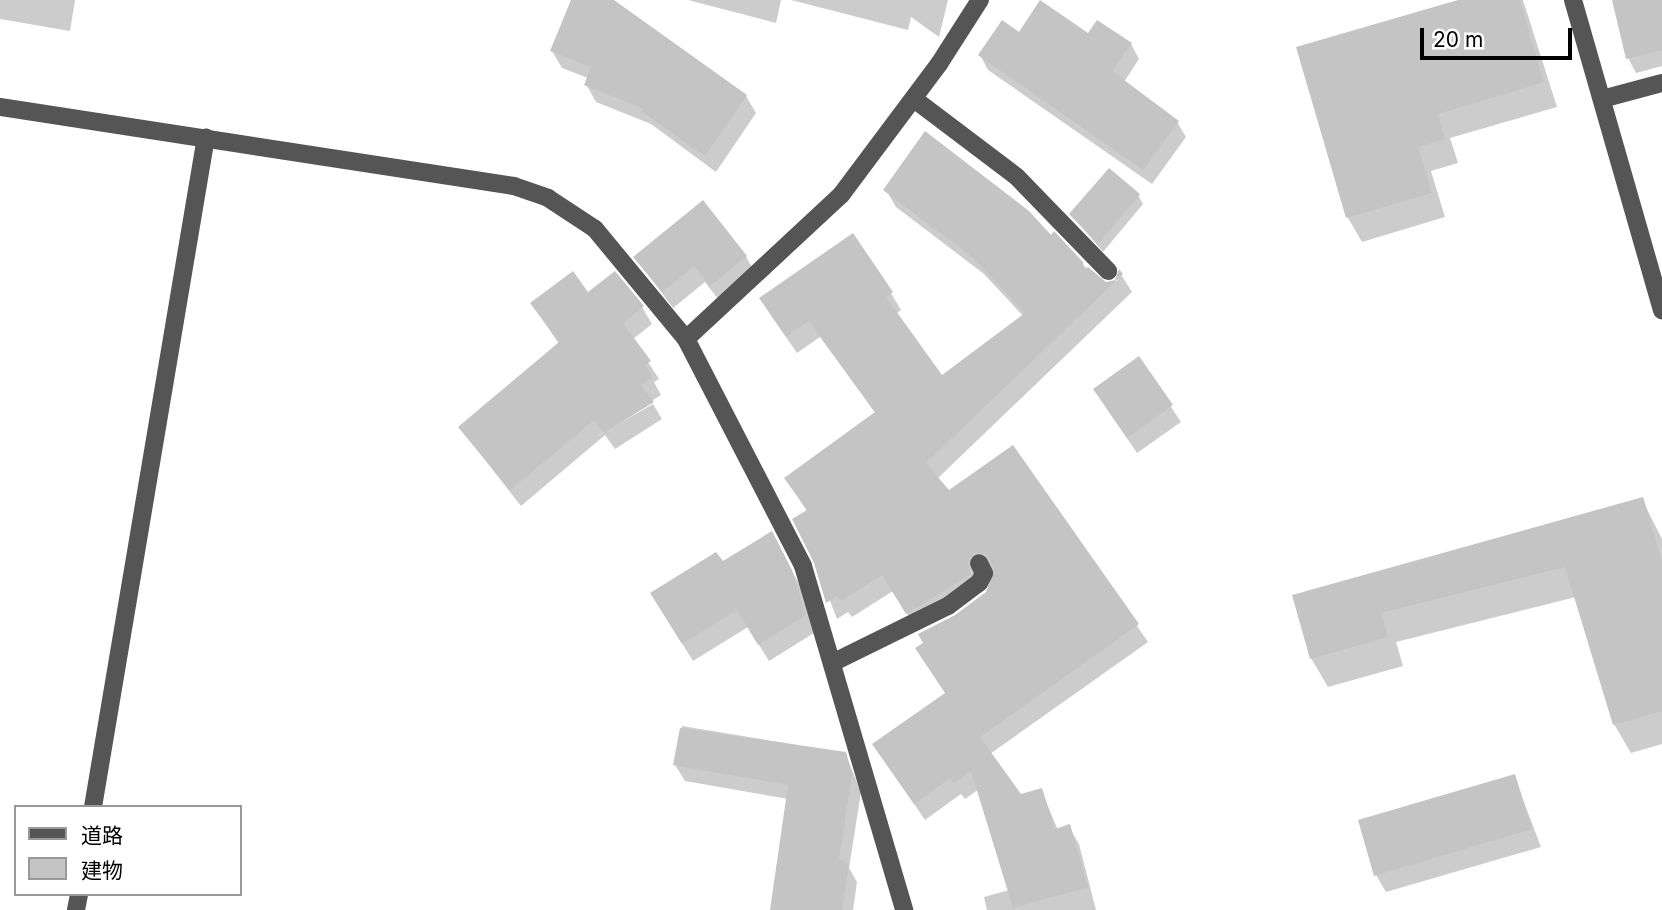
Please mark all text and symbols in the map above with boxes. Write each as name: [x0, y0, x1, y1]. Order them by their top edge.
scale bar: [1424, 14, 1576, 58]
text: 20 m: [1433, 27, 1483, 52]
legend: [14, 805, 242, 896]
text: 道路: [81, 823, 123, 848]
text: 建物: [81, 858, 123, 883]

